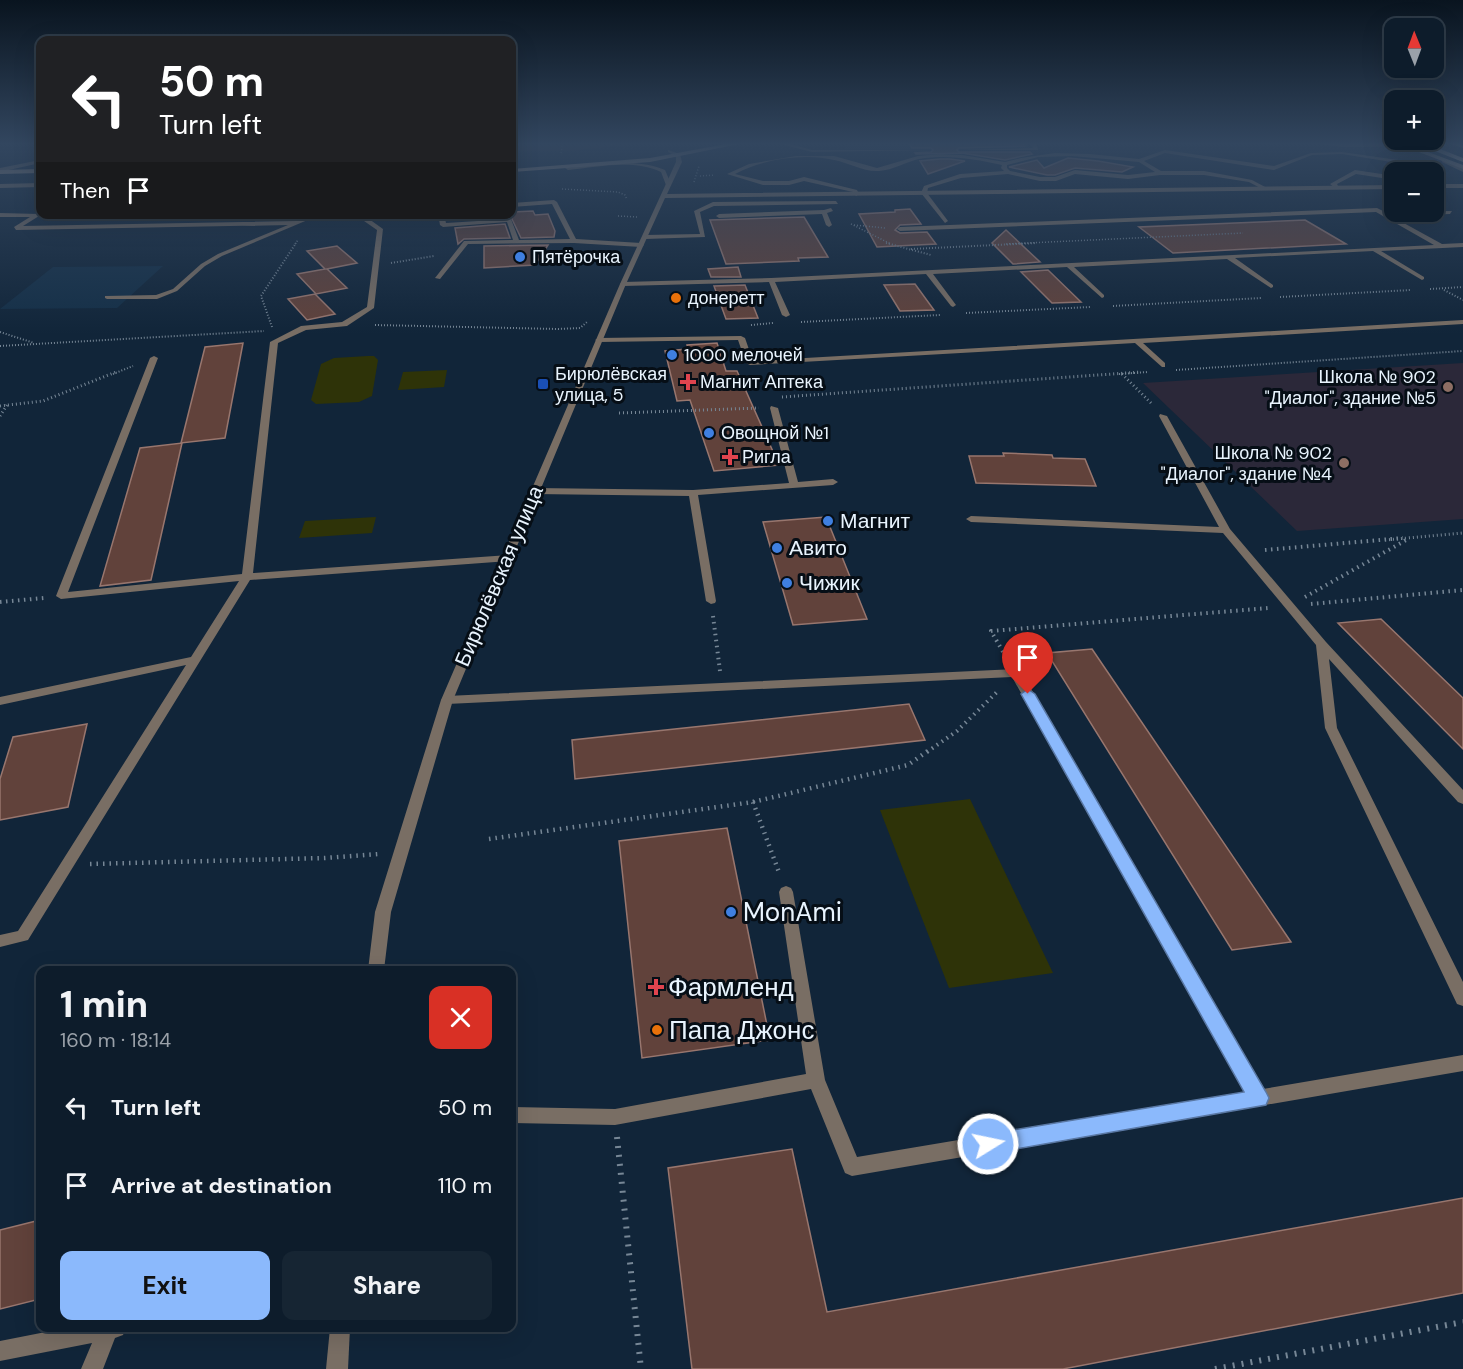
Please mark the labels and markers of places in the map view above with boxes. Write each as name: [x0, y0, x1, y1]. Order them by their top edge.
place label: Пятёрочка: [532, 245, 621, 269]
marker: Пятёрочка: [513, 250, 527, 264]
place label: донеретт: [688, 286, 764, 310]
marker: донеретт: [669, 291, 683, 305]
place label: 1000 мелочей: [684, 343, 803, 367]
marker: 1000 мелочей: [665, 348, 679, 362]
place label: Бирюлёвская улица, 5: [555, 362, 667, 407]
place label: Школа № 902 "Диалог", здание №5: [1264, 365, 1436, 410]
place label: Магнит Аптека: [700, 370, 824, 394]
marker: Магнит Аптека: [681, 375, 695, 389]
marker: Бирюлёвская улица, 5: [536, 377, 550, 391]
marker: Школа № 902 "Диалог", здание №5: [1441, 380, 1455, 394]
place label: Овощной №1: [721, 421, 829, 445]
marker: Овощной №1: [702, 426, 716, 440]
place label: Школа № 902 "Диалог", здание №4: [1161, 441, 1332, 486]
place label: Ригла: [742, 445, 792, 469]
marker: Ригла: [723, 450, 737, 464]
marker: Школа № 902 "Диалог", здание №4: [1337, 456, 1351, 470]
place label: Магнит: [840, 507, 910, 535]
marker: Магнит: [821, 514, 835, 528]
place label: Авито: [789, 534, 847, 562]
marker: Авито: [770, 541, 784, 555]
place label: Чижик: [799, 569, 861, 597]
marker: Чижик: [780, 576, 794, 590]
pin: [1002, 632, 1053, 694]
place label: MonAmi: [743, 895, 842, 929]
marker: MonAmi: [724, 905, 738, 919]
place label: Фармленд: [668, 970, 794, 1004]
marker: Фармленд: [649, 980, 663, 994]
place label: Папа Джонс: [669, 1013, 814, 1047]
marker: Папа Джонс: [650, 1023, 664, 1037]

